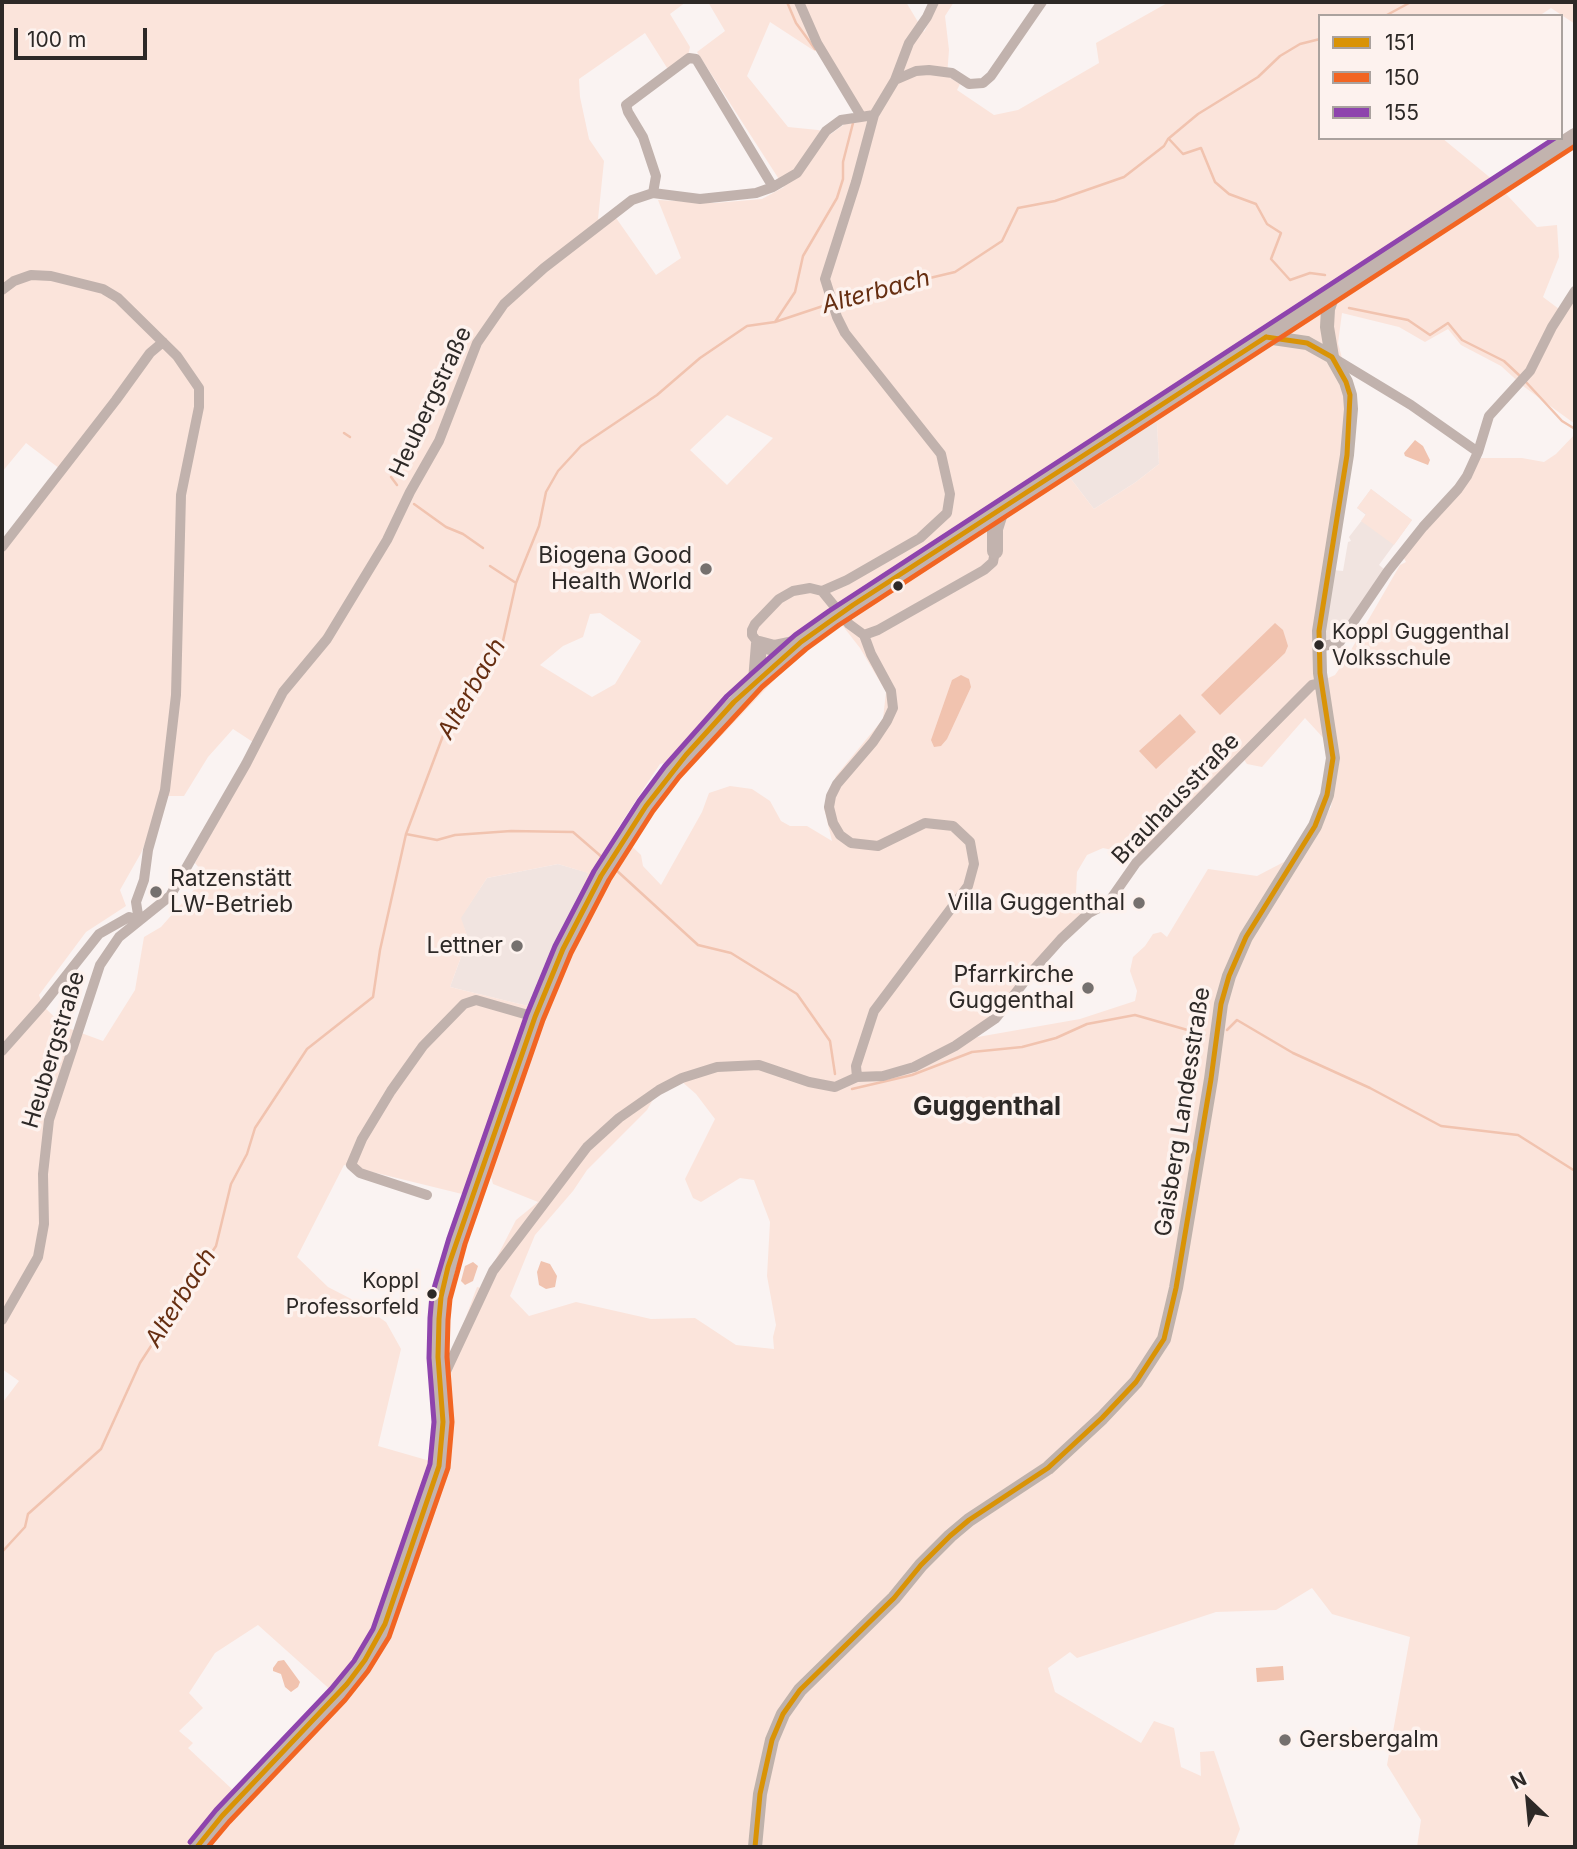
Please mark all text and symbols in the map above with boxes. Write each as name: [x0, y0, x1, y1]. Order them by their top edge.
scale bar: [18, 14, 150, 58]
legend: [1318, 14, 1563, 140]
text: 100 m: [27, 27, 86, 52]
text: 151: [1385, 30, 1415, 55]
text: 150: [1385, 65, 1420, 90]
text: 155: [1385, 100, 1419, 125]
water label: Alterbach: [819, 264, 933, 320]
street label: Heubergstraße: [384, 322, 478, 482]
place label: Biogena Good Health World: [538, 542, 692, 596]
marker: Biogena Good Health World: [698, 561, 714, 577]
unlabelled marker: [891, 579, 905, 593]
place label: Koppl Guggenthal Volksschule: [1332, 620, 1509, 670]
water label: Alterbach: [432, 634, 512, 744]
marker: Koppl Guggenthal Volksschule: [1312, 638, 1326, 652]
street label: Brauhausstraße: [1107, 728, 1245, 870]
place label: Ratzenstätt LW-Betrieb: [170, 865, 293, 919]
marker: Ratzenstätt LW-Betrieb: [148, 884, 164, 900]
place label: Villa Guggenthal: [947, 889, 1125, 917]
marker: Villa Guggenthal: [1131, 895, 1147, 911]
place label: Lettner: [426, 932, 503, 960]
marker: Lettner: [509, 938, 525, 954]
place label: Pfarrkirche Guggenthal: [948, 961, 1074, 1015]
street label: Heubergstraße: [17, 968, 91, 1132]
marker: Pfarrkirche Guggenthal: [1080, 980, 1096, 996]
street label: Gaisberg Landesstraße: [1150, 985, 1216, 1239]
district label: Guggenthal: [913, 1091, 1061, 1123]
water label: Alterbach: [139, 1243, 223, 1353]
place label: Koppl Professorfeld: [286, 1269, 419, 1319]
marker: Koppl Professorfeld: [425, 1287, 439, 1301]
place label: Gersbergalm: [1299, 1726, 1439, 1754]
marker: Gersbergalm: [1277, 1732, 1293, 1748]
north arrow: [1493, 1765, 1563, 1835]
text: N: [1507, 1767, 1530, 1794]

